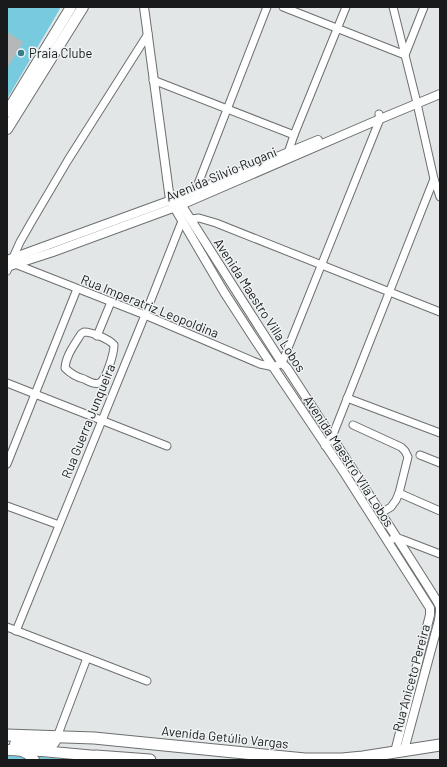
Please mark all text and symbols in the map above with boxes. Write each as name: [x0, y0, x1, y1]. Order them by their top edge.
place label: Praia Clube: [29, 45, 92, 61]
marker: Praia Clube: [16, 48, 26, 58]
street label: Avenida Silvio Rugani: [163, 143, 279, 205]
street label: Avenida Maestro Villa Lobos: [211, 235, 309, 375]
street label: Rua Imperatriz Leopoldina: [79, 271, 221, 341]
street label: Rua Guerra Junqueira: [58, 361, 118, 481]
street label: Avenida Maestro Vila Lobos: [301, 392, 397, 530]
street label: Rua Aniceto Pereira: [389, 622, 433, 734]
street label: Avenida Getúlio Vargas: [161, 722, 289, 752]

